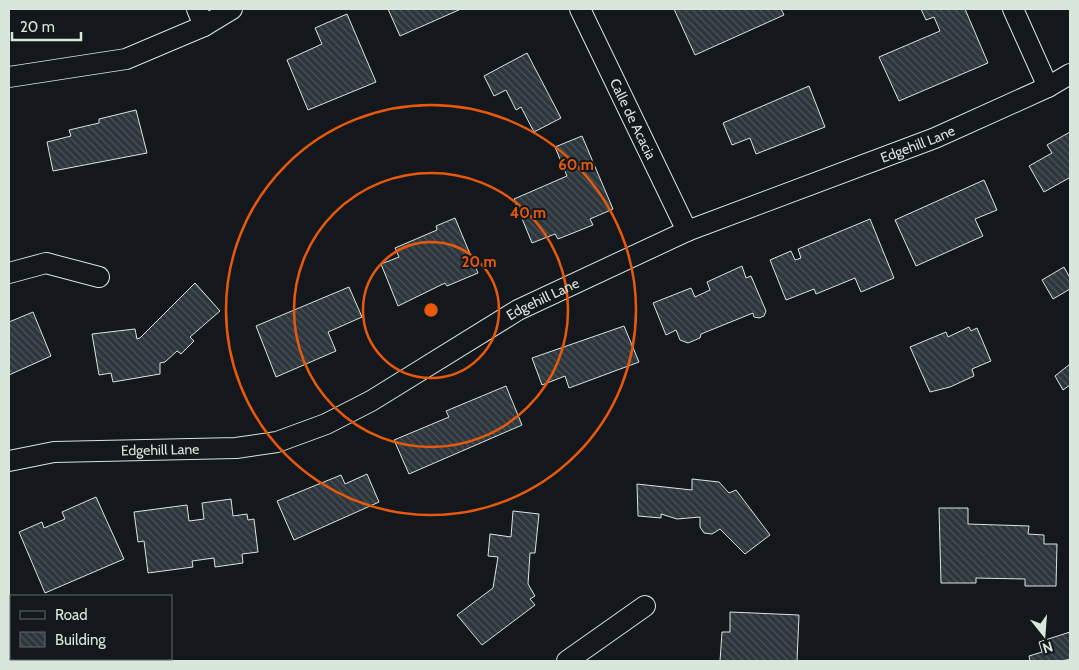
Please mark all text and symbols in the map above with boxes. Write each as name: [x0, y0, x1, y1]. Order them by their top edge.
scale bar: [12, 10, 81, 42]
text: 20 m: [20, 18, 55, 36]
street label: Calle de Acacia: [606, 75, 660, 163]
street label: Edgehill Lane: [878, 121, 958, 167]
text: 60 m: [558, 156, 594, 174]
text: 40 m: [510, 204, 546, 222]
text: 20 m: [462, 253, 496, 271]
street label: Edgehill Lane: [503, 274, 582, 324]
centre of rings: [422, 301, 440, 319]
street label: Edgehill Lane: [121, 440, 200, 460]
legend: [10, 595, 172, 660]
text: Road: [55, 606, 88, 624]
north arrow: [1019, 610, 1069, 660]
text: Building: [55, 631, 106, 649]
text: N: [1040, 637, 1055, 657]

